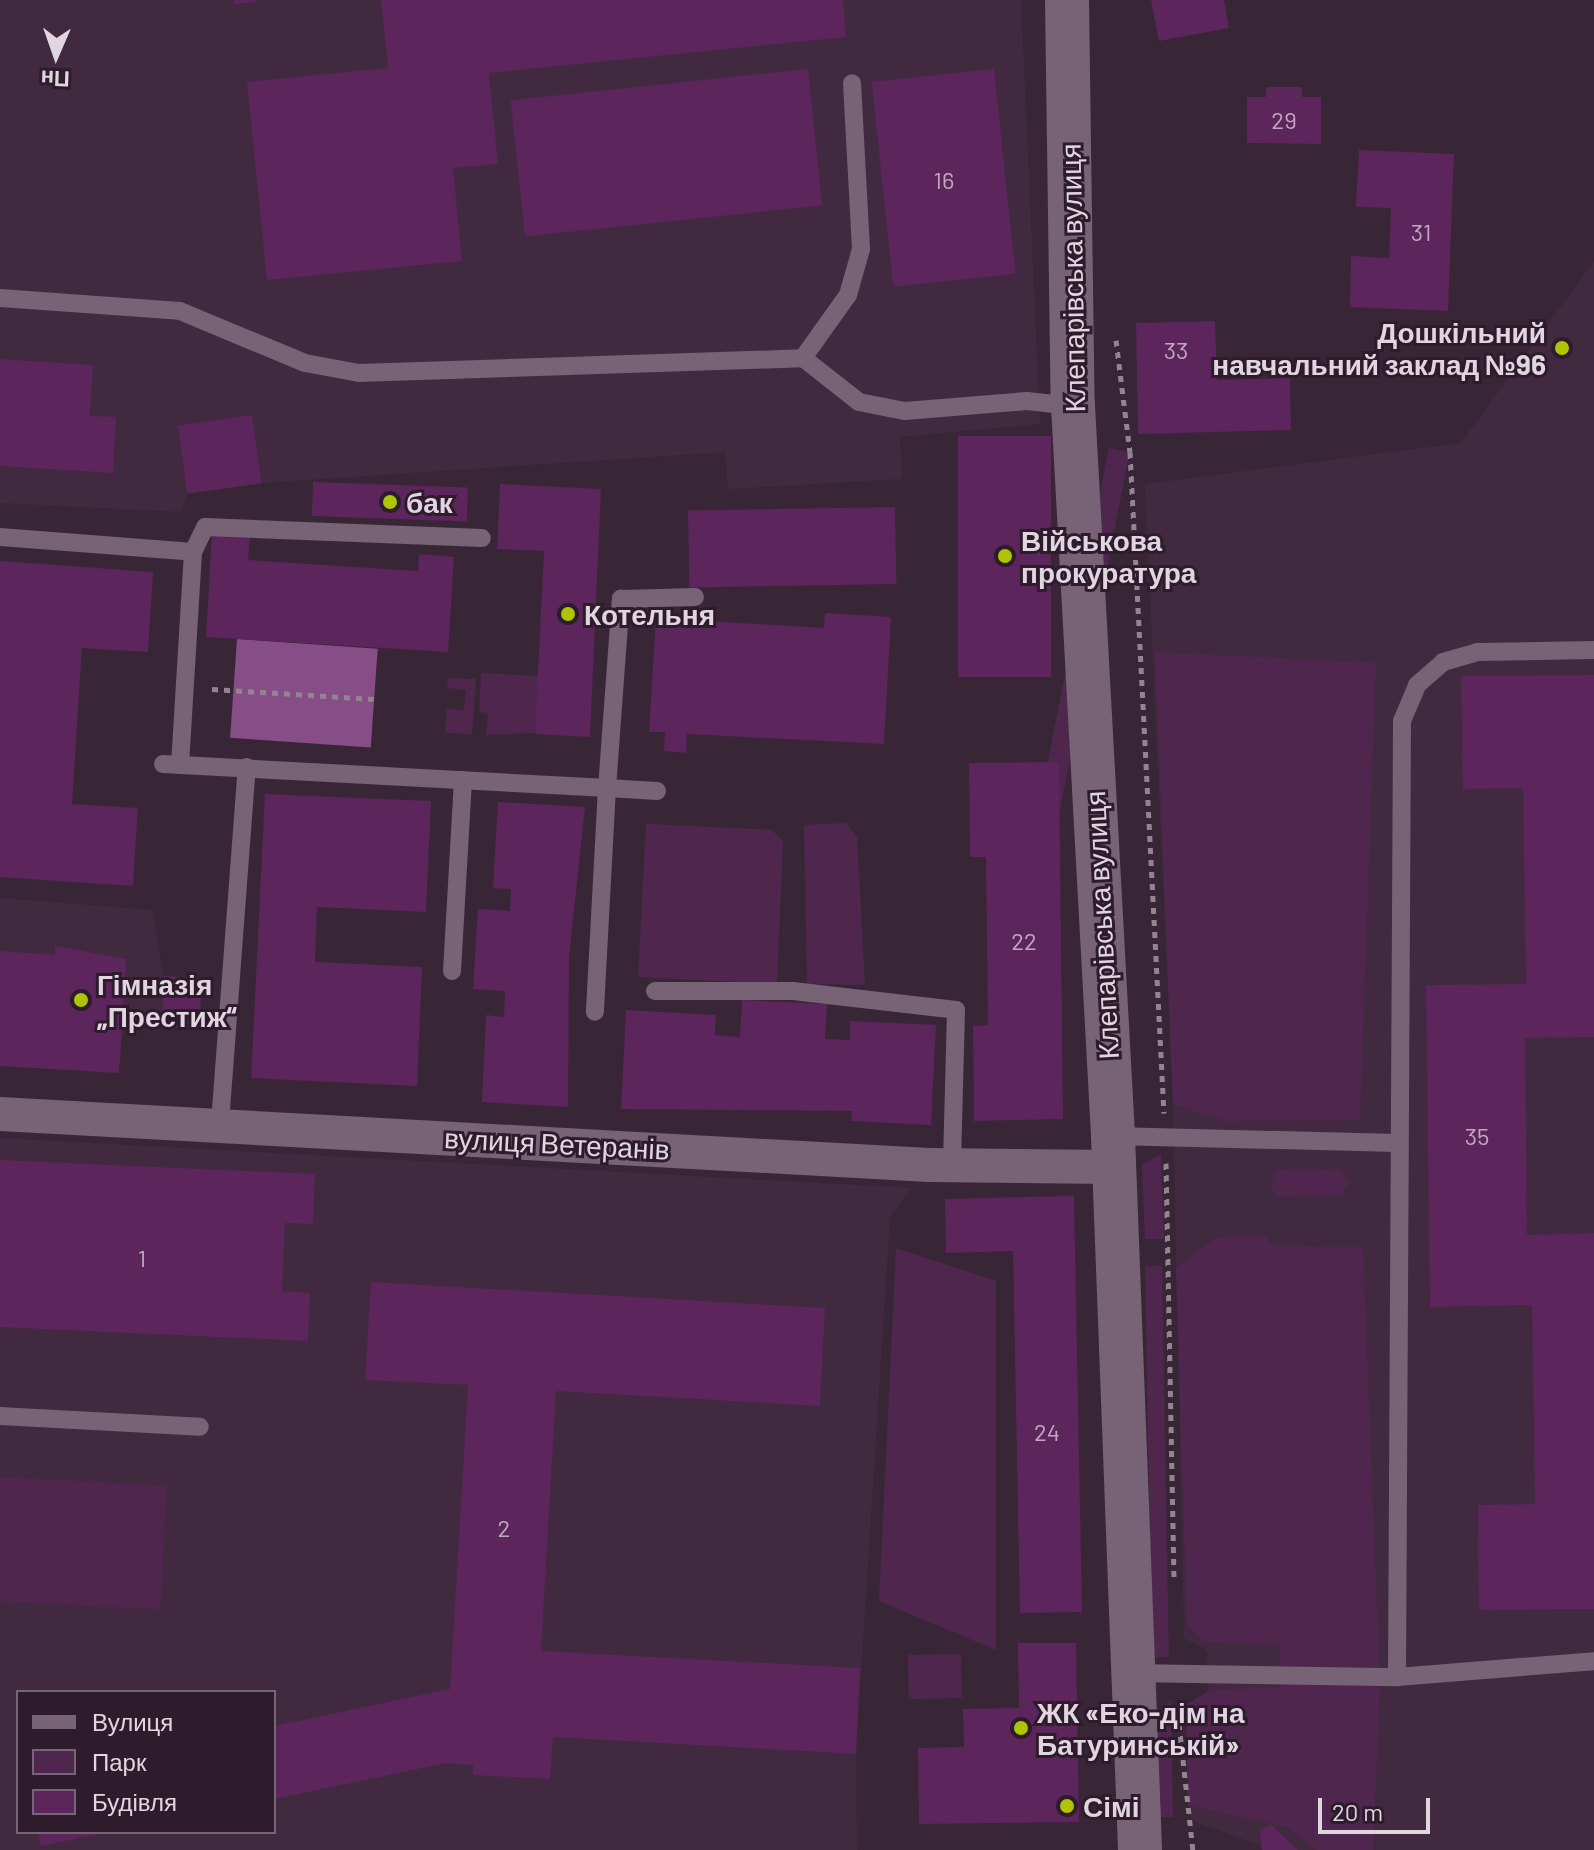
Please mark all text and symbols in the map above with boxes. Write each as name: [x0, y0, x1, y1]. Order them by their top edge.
north arrow: [16, 16, 96, 96]
text: Пн: [40, 66, 70, 93]
house number: 29: [1271, 106, 1297, 134]
street label: Клепарівська вулиця: [1053, 143, 1091, 413]
house number: 16: [934, 166, 954, 194]
house number: 31: [1411, 218, 1431, 246]
place label: Дошкільний навчальний заклад №96: [1212, 315, 1546, 381]
house number: 33: [1164, 336, 1188, 364]
marker: Дошкільний навчальний заклад №96: [1553, 339, 1571, 357]
place label: бак: [406, 485, 453, 519]
marker: бак: [381, 493, 399, 511]
place label: Військова прокуратура: [1021, 523, 1196, 589]
marker: Військова прокуратура: [996, 547, 1014, 565]
place label: Котельня: [584, 597, 715, 631]
marker: Котельня: [559, 605, 577, 623]
street label: Клепарівська вулиця: [1077, 790, 1125, 1060]
house number: 22: [1011, 927, 1037, 955]
place label: Гімназія „Престиж“: [97, 967, 237, 1033]
marker: Гімназія „Престиж“: [72, 991, 90, 1009]
street label: вулиця Ветеранів: [444, 1120, 670, 1166]
house number: 35: [1465, 1122, 1489, 1150]
house number: 1: [138, 1244, 146, 1272]
house number: 24: [1034, 1418, 1060, 1446]
house number: 2: [498, 1514, 510, 1542]
legend: [16, 1690, 276, 1834]
place label: ЖК «Еко-дім на Батуринській»: [1037, 1695, 1244, 1761]
text: Вулиця: [92, 1707, 173, 1736]
marker: ЖК «Еко-дім на Батуринській»: [1012, 1719, 1030, 1737]
text: Парк: [92, 1747, 146, 1776]
scale bar: [1322, 1782, 1434, 1832]
text: Будівля: [92, 1787, 177, 1816]
place label: Сімі: [1083, 1789, 1139, 1823]
marker: Сімі: [1058, 1797, 1076, 1815]
text: 20 m: [1332, 1797, 1383, 1826]

